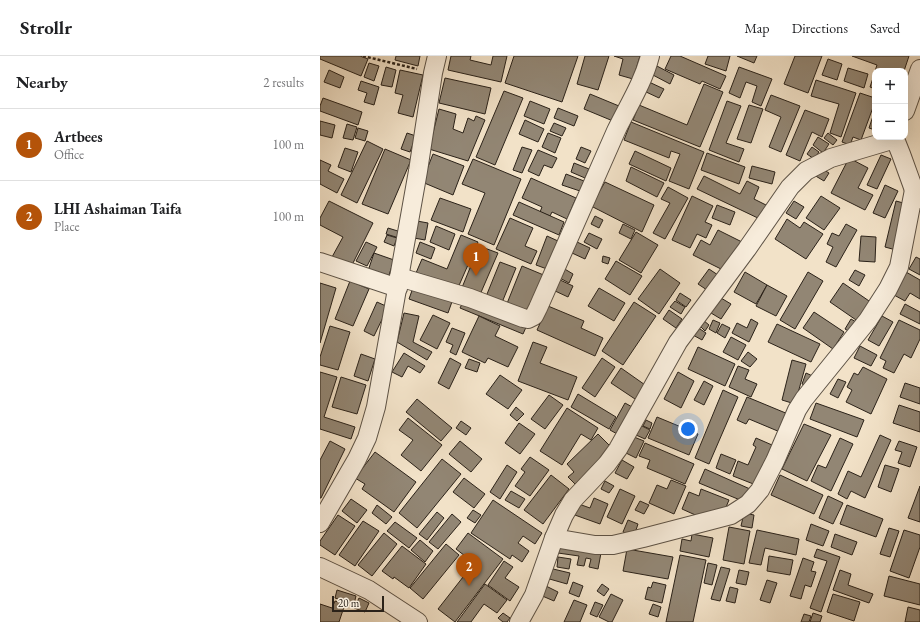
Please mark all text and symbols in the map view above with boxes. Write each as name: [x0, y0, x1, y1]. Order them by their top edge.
text: Strollr: [20, 15, 72, 40]
text: Map: [744, 19, 770, 37]
text: Directions: [792, 19, 848, 37]
text: Saved: [870, 19, 900, 37]
map controls: [872, 68, 908, 140]
button: +: [872, 68, 908, 104]
text: Nearby: [16, 71, 68, 93]
text: 2 results: [263, 74, 304, 91]
button: −: [872, 104, 908, 140]
text: Artbees: [54, 127, 103, 146]
text: 1: [26, 136, 32, 153]
text: 100 m: [273, 136, 304, 153]
text: Office: [54, 146, 84, 163]
text: LHI Ashaiman Taifa: [54, 199, 182, 218]
text: 2: [26, 208, 32, 225]
text: 100 m: [273, 208, 304, 225]
text: Place: [54, 218, 80, 235]
pin: 1: [463, 243, 489, 276]
your location: [678, 419, 698, 439]
pin: 2: [456, 553, 482, 586]
scale bar: [332, 594, 384, 613]
text: 20 m: [338, 596, 359, 610]

